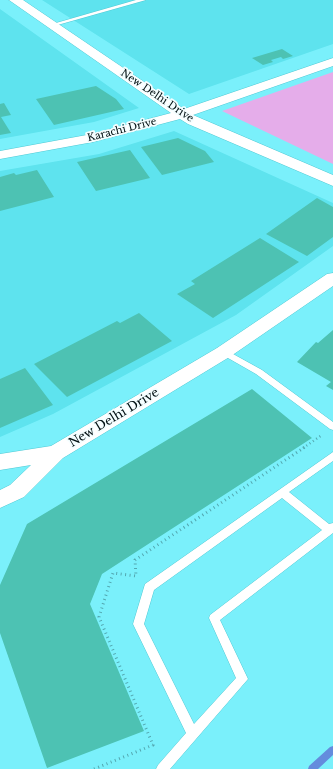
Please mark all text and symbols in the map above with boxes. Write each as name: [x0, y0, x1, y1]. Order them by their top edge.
street label: New Delhi Drive: [118, 67, 196, 125]
street label: Karachi Drive: [86, 116, 158, 144]
street label: New Delhi Drive: [66, 385, 162, 451]

